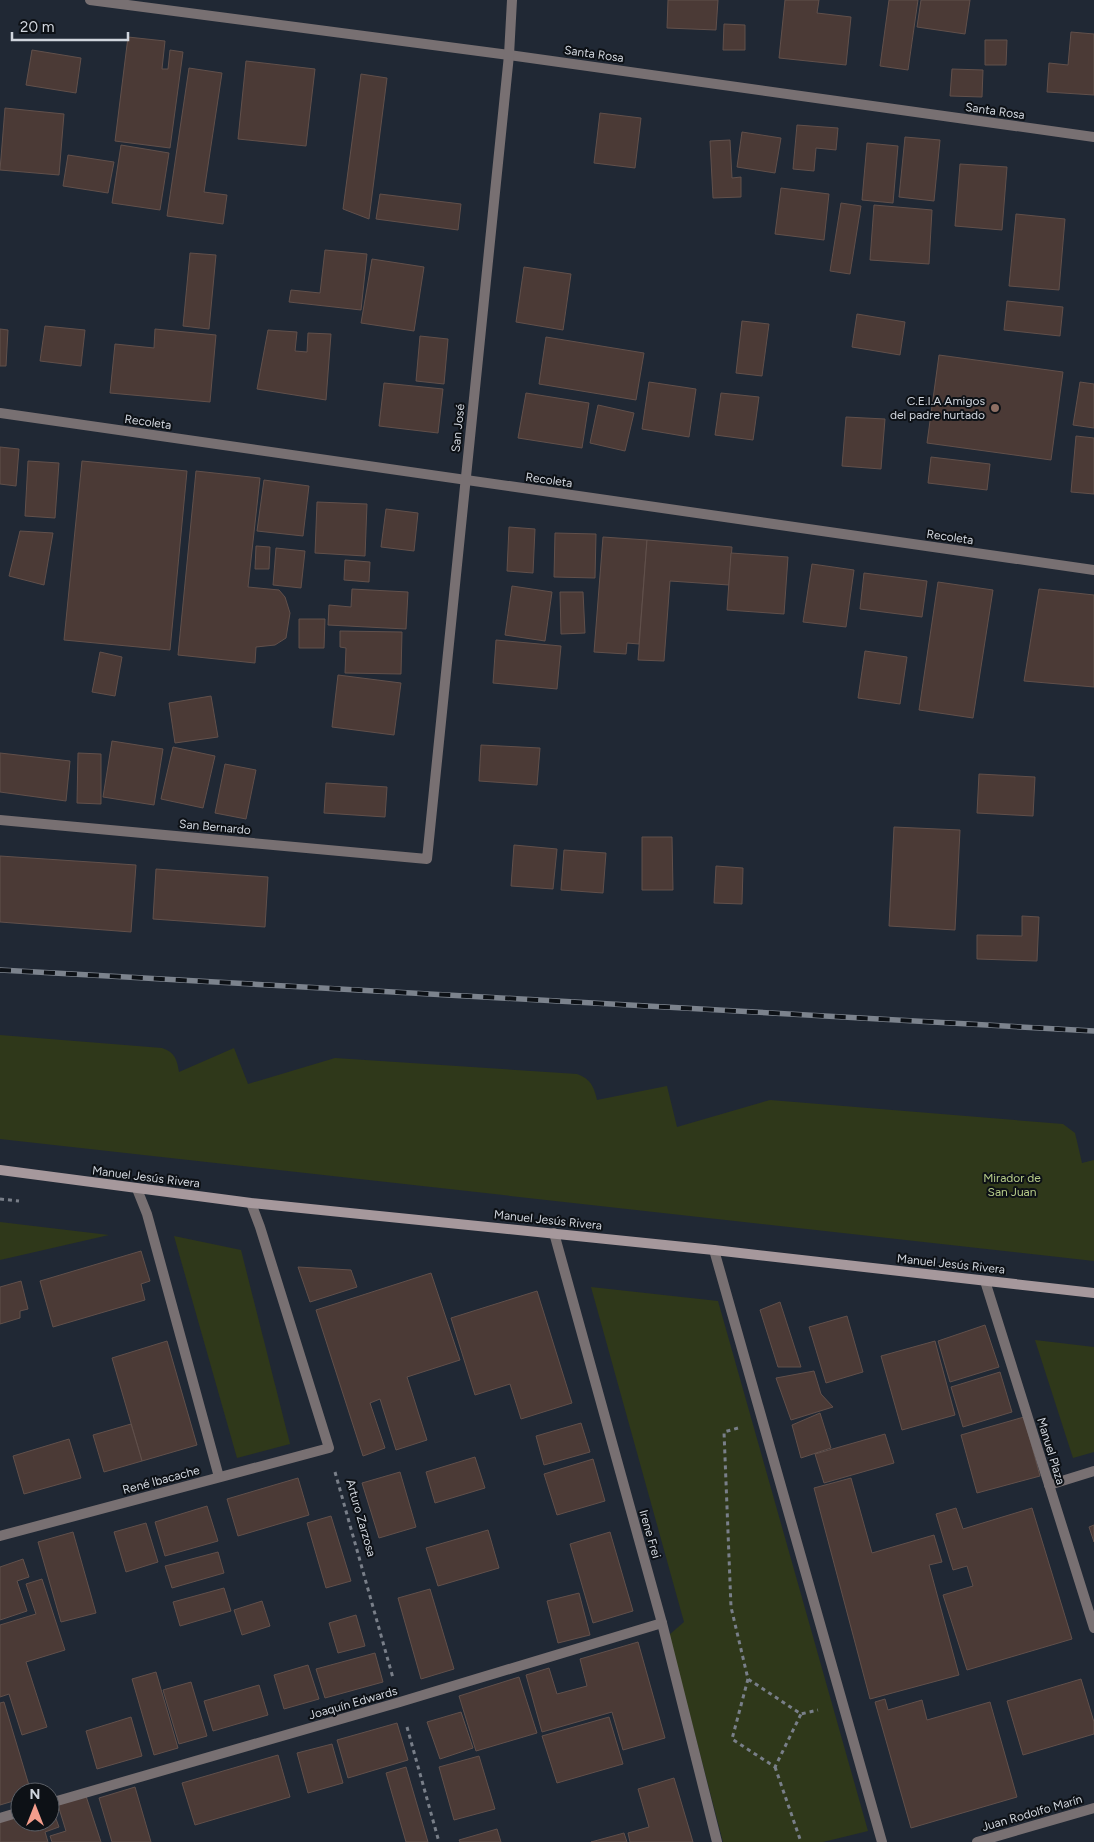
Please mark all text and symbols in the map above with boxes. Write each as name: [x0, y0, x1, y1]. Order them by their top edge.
scale bar: [12, 10, 129, 42]
text: 20 m: [20, 18, 54, 36]
street label: Santa Rosa: [563, 43, 625, 65]
street label: Santa Rosa: [964, 100, 1026, 122]
place label: C.E.I.A Amigos del padre hurtado: [890, 394, 985, 422]
marker: C.E.I.A Amigos del padre hurtado: [989, 402, 1001, 414]
street label: San José: [449, 403, 468, 453]
street label: Recoleta: [124, 412, 172, 432]
street label: Recoleta: [525, 470, 573, 490]
street label: Recoleta: [926, 527, 974, 547]
street label: San Bernardo: [179, 817, 251, 837]
street label: Manuel Jesús Rivera: [91, 1163, 201, 1191]
park label: Mirador de San Juan: [983, 1171, 1041, 1199]
street label: Manuel Jesús Rivera: [493, 1207, 603, 1233]
street label: Manuel Jesús Rivera: [896, 1251, 1006, 1277]
street label: Manuel Plaza: [1034, 1416, 1068, 1486]
street label: René Ibacache: [121, 1463, 201, 1497]
street label: Arturo Zarzosa: [343, 1478, 379, 1558]
street label: Irene Frei: [636, 1508, 664, 1560]
street label: Joaquín Edwards: [307, 1684, 399, 1722]
north arrow: [10, 1782, 60, 1832]
text: N: [30, 1786, 40, 1803]
street label: Juan Rodolfo Marín: [980, 1792, 1084, 1834]

